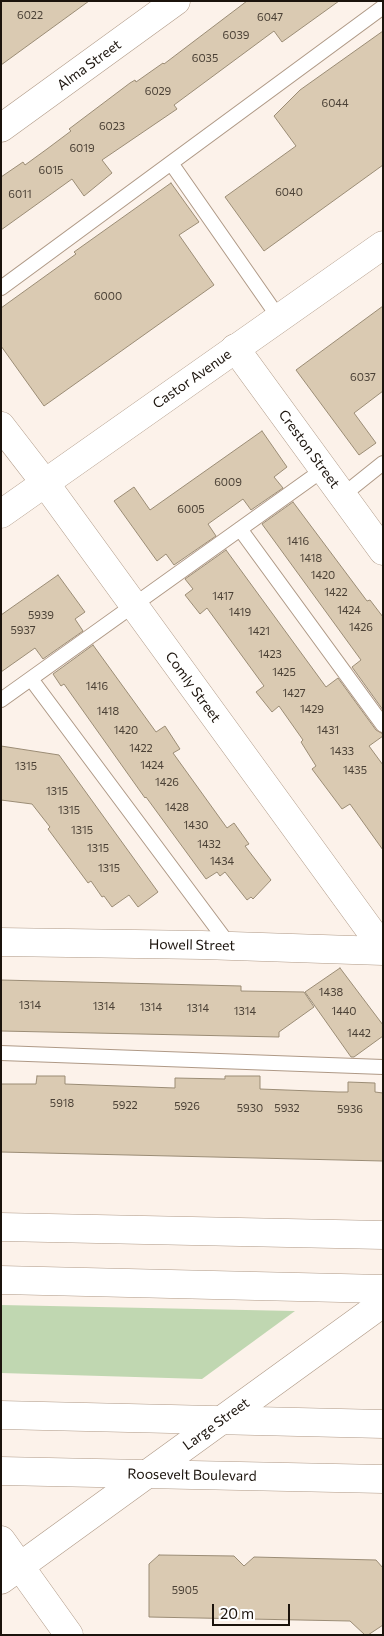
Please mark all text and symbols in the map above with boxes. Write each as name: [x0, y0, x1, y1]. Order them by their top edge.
house number: 6022: [17, 8, 43, 22]
house number: 6047: [257, 10, 283, 24]
house number: 6039: [223, 28, 249, 42]
street label: Alma Street: [54, 36, 124, 94]
house number: 6035: [192, 51, 218, 65]
house number: 6029: [145, 84, 171, 98]
house number: 6044: [321, 96, 349, 110]
house number: 6023: [99, 119, 125, 133]
house number: 6019: [69, 141, 95, 155]
house number: 6015: [39, 163, 63, 177]
house number: 6040: [275, 185, 303, 199]
house number: 6011: [8, 187, 32, 201]
house number: 6000: [94, 289, 122, 303]
street label: Castor Avenue: [149, 346, 235, 412]
house number: 6037: [350, 370, 376, 384]
street label: Creston Street: [275, 406, 343, 492]
house number: 6009: [214, 475, 242, 489]
house number: 6005: [177, 502, 205, 516]
house number: 1416: [287, 534, 309, 548]
house number: 1418: [300, 551, 322, 565]
house number: 1420: [311, 568, 335, 582]
house number: 1422: [324, 585, 348, 599]
house number: 1417: [212, 589, 234, 603]
house number: 1424: [337, 603, 361, 617]
house number: 1419: [229, 605, 251, 619]
house number: 5939: [28, 608, 54, 622]
house number: 1426: [349, 620, 373, 634]
house number: 5937: [10, 623, 36, 637]
house number: 1421: [248, 624, 270, 638]
house number: 1423: [258, 647, 282, 661]
street label: Comly Street: [162, 648, 224, 726]
house number: 1425: [272, 665, 296, 679]
house number: 1416: [86, 679, 108, 693]
house number: 1427: [282, 686, 306, 700]
house number: 1429: [300, 702, 324, 716]
house number: 1418: [97, 704, 119, 718]
house number: 1420: [114, 723, 138, 737]
house number: 1431: [317, 723, 339, 737]
house number: 1422: [129, 741, 153, 755]
house number: 1433: [330, 744, 354, 758]
house number: 1424: [140, 758, 164, 772]
house number: 1315: [15, 759, 37, 773]
house number: 1435: [343, 763, 367, 777]
house number: 1426: [155, 775, 179, 789]
house number: 1315: [46, 784, 68, 798]
house number: 1428: [165, 800, 189, 814]
house number: 1315: [58, 803, 80, 817]
house number: 1430: [184, 818, 208, 832]
house number: 1315: [71, 823, 93, 837]
house number: 1432: [197, 837, 221, 851]
house number: 1315: [87, 841, 109, 855]
house number: 1434: [210, 854, 234, 868]
house number: 1315: [98, 861, 120, 875]
street label: Howell Street: [149, 936, 235, 954]
house number: 1438: [319, 985, 343, 999]
house number: 1314: [19, 998, 41, 1012]
house number: 1314: [93, 999, 115, 1013]
house number: 1314: [140, 1000, 162, 1014]
house number: 1314: [187, 1001, 209, 1015]
house number: 1314: [234, 1004, 256, 1018]
house number: 1440: [331, 1004, 357, 1018]
house number: 1442: [347, 1026, 371, 1040]
house number: 5918: [50, 1096, 74, 1110]
house number: 5922: [112, 1098, 138, 1112]
house number: 5926: [174, 1099, 200, 1113]
house number: 5930: [237, 1101, 263, 1115]
house number: 5932: [274, 1101, 300, 1115]
house number: 5936: [337, 1102, 363, 1116]
street label: Large Street: [180, 1394, 252, 1454]
street label: Roosevelt Boulevard: [127, 1465, 257, 1485]
house number: 5905: [172, 1583, 198, 1597]
scale bar: [214, 1594, 292, 1626]
text: 20 m: [220, 1604, 254, 1622]

